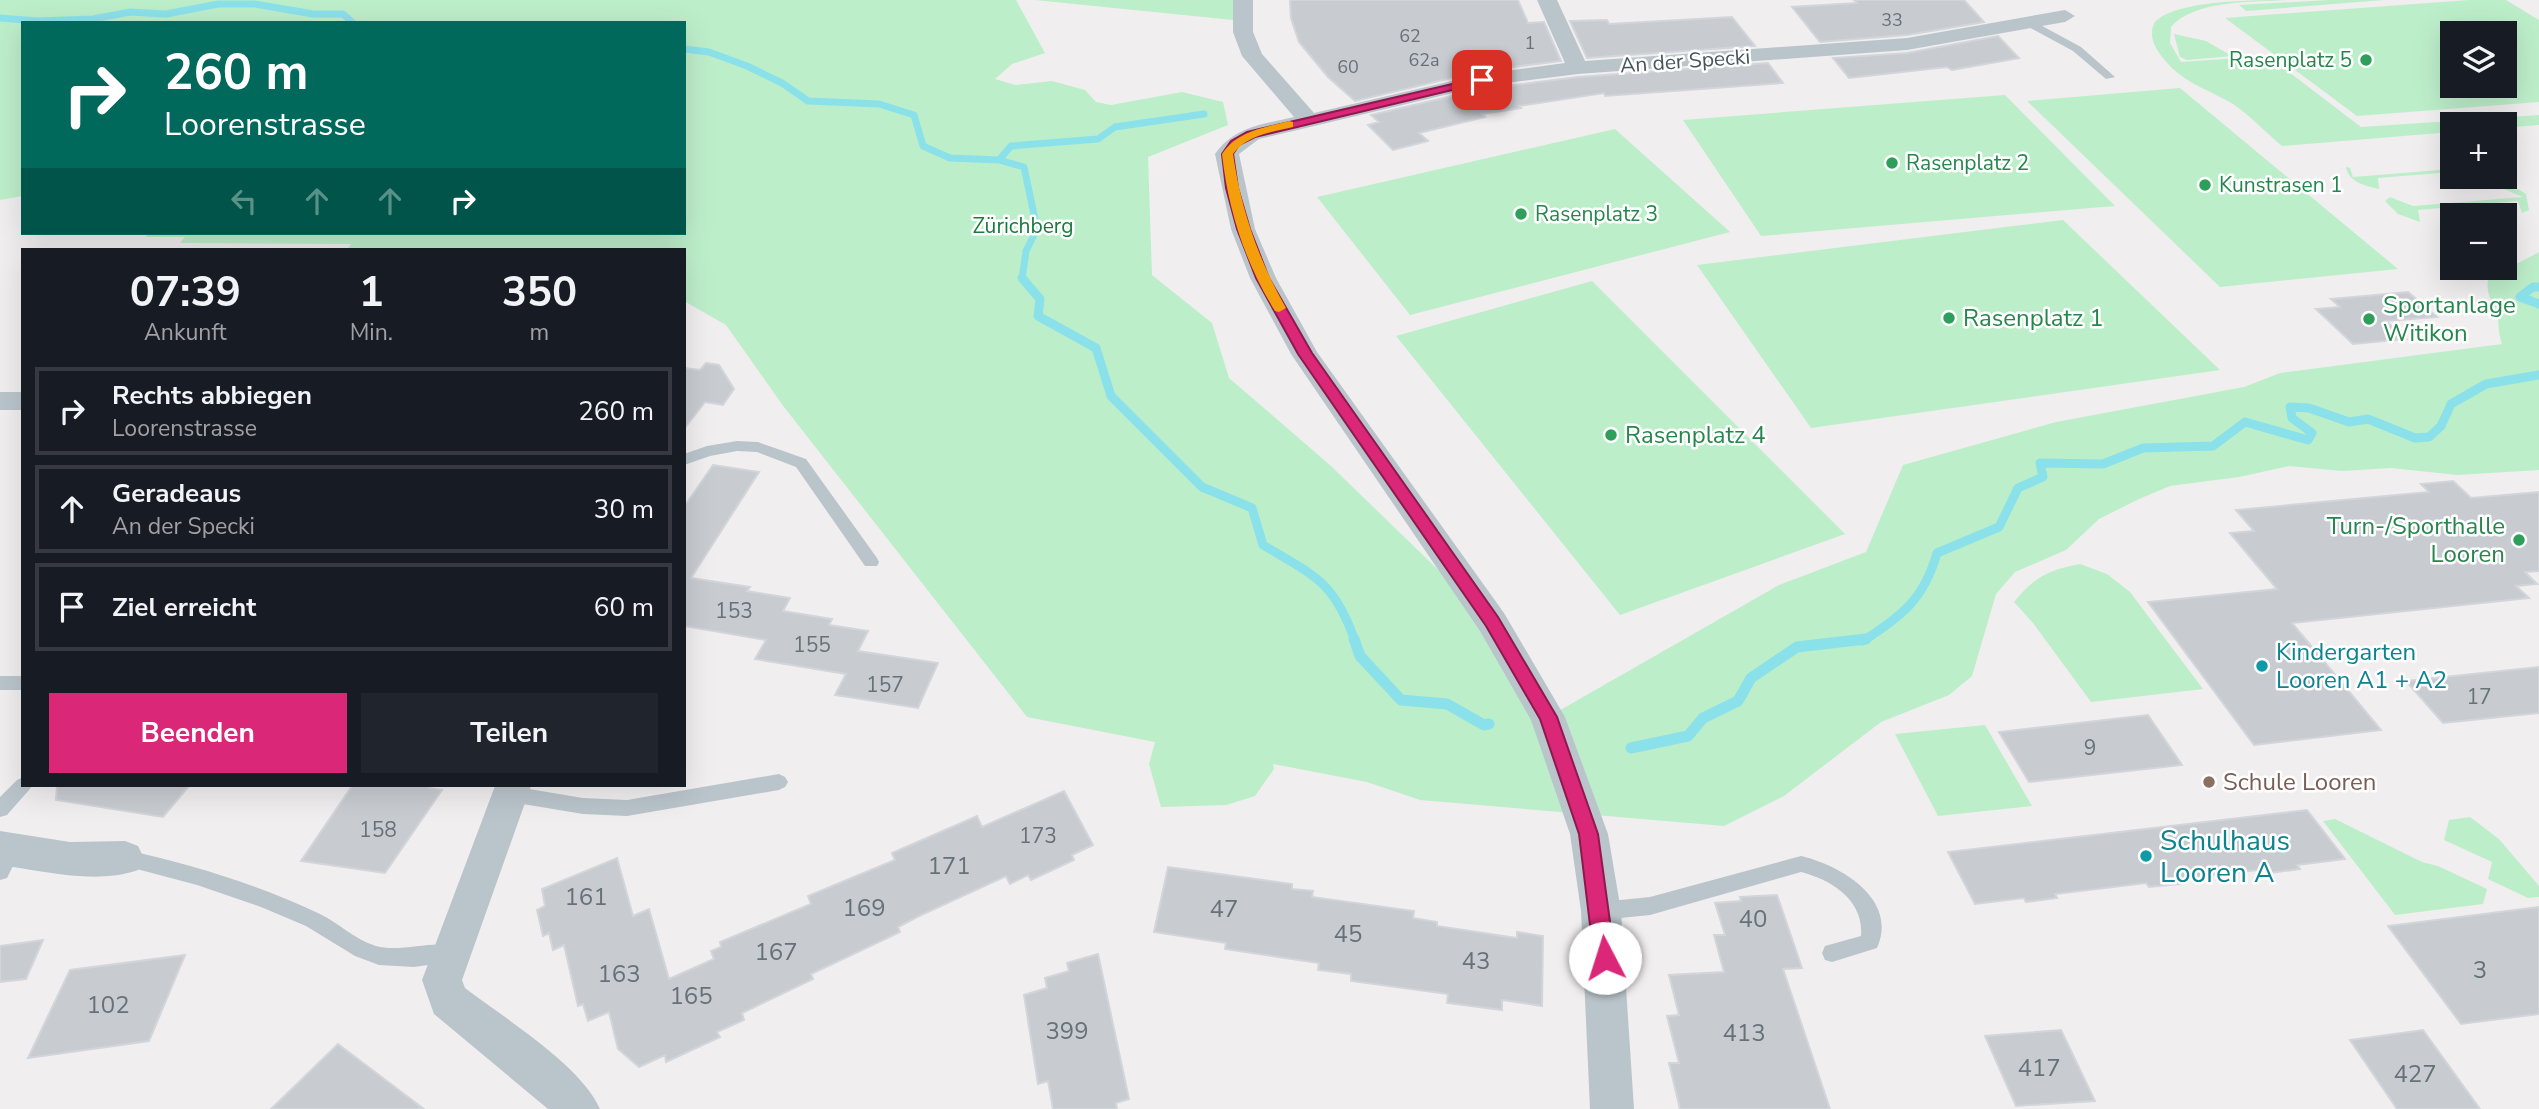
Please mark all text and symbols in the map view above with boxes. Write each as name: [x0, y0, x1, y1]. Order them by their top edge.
house number: 33: [1881, 8, 1903, 32]
map controls: [2440, 21, 2517, 280]
button: layers: [2440, 21, 2517, 98]
house number: 62: [1399, 24, 1421, 48]
house number: 1: [1525, 31, 1535, 55]
text: 260 m: [164, 39, 308, 106]
street label: An der Specki: [1619, 42, 1751, 80]
place label: Rasenplatz 5: [2229, 46, 2352, 74]
house number: 62a: [1408, 48, 1440, 72]
icon: right: [49, 49, 140, 140]
pin: [1452, 50, 1512, 110]
marker: Rasenplatz 5: [2358, 52, 2374, 68]
house number: 60: [1337, 55, 1359, 79]
icon: arrive: [1463, 61, 1501, 99]
text: Loorenstrasse: [164, 103, 366, 146]
button: +: [2440, 112, 2517, 189]
place label: Rasenplatz 2: [1906, 149, 2029, 177]
marker: Rasenplatz 2: [1884, 155, 1900, 171]
place label: Kunstrasen 1: [2219, 171, 2343, 199]
marker: Kunstrasen 1: [2197, 177, 2213, 193]
icon: left: [225, 182, 263, 220]
icon: ahead: [298, 182, 336, 220]
icon: ahead: [371, 182, 409, 220]
icon: right: [444, 182, 482, 220]
place label: Rasenplatz 3: [1535, 200, 1658, 228]
button: −: [2440, 203, 2517, 280]
marker: Rasenplatz 3: [1513, 206, 1529, 222]
park label: Zürichberg: [972, 212, 1074, 240]
text: 07:39: [130, 264, 241, 321]
text: 1: [359, 264, 384, 321]
text: 350: [502, 264, 577, 321]
place label: Sportanlage Witikon: [2383, 289, 2516, 349]
place label: Rasenplatz 1: [1963, 302, 2104, 334]
marker: Rasenplatz 1: [1941, 310, 1957, 326]
marker: Sportanlage Witikon: [2361, 311, 2377, 327]
text: Ankunft: [144, 317, 227, 348]
text: Min.: [350, 317, 393, 348]
text: m: [530, 317, 549, 348]
text: Rechts abbiegen: [112, 378, 312, 413]
icon: right: [53, 392, 91, 430]
text: 260 m: [578, 394, 654, 429]
text: Loorenstrasse: [112, 413, 257, 444]
place label: Rasenplatz 4: [1625, 419, 1766, 451]
marker: Rasenplatz 4: [1603, 427, 1619, 443]
text: Geradeaus: [112, 476, 241, 511]
icon: ahead: [53, 490, 91, 528]
text: 30 m: [594, 492, 654, 527]
place label: Turn-/Sporthalle Looren: [2327, 510, 2505, 570]
text: An der Specki: [112, 511, 255, 542]
marker: Turn-/Sporthalle Looren: [2511, 532, 2527, 548]
icon: arrive: [53, 588, 91, 626]
text: Ziel erreicht: [112, 590, 256, 625]
text: 60 m: [594, 590, 654, 625]
house number: 153: [715, 597, 753, 625]
house number: 155: [793, 631, 831, 659]
place label: Kindergarten Looren A1 + A2: [2276, 636, 2447, 696]
marker: Kindergarten Looren A1 + A2: [2254, 658, 2270, 674]
house number: 157: [866, 671, 904, 699]
house number: 17: [2466, 683, 2492, 711]
button: Beenden: [49, 693, 347, 773]
button: Teilen: [361, 693, 658, 773]
house number: 9: [2084, 734, 2096, 762]
place label: Schule Looren: [2223, 766, 2376, 798]
marker: Schule Looren: [2201, 774, 2217, 790]
house number: 158: [359, 816, 397, 844]
house number: 173: [1019, 822, 1057, 850]
place label: Schulhaus Looren A: [2160, 822, 2290, 892]
marker: Schulhaus Looren A: [2138, 848, 2154, 864]
house number: 171: [927, 850, 971, 882]
house number: 161: [564, 881, 608, 913]
house number: 169: [842, 892, 886, 924]
house number: 47: [1210, 893, 1238, 925]
house number: 40: [1739, 903, 1767, 935]
house number: 45: [1334, 918, 1362, 950]
position arrow: [1568, 921, 1642, 995]
house number: 167: [754, 936, 798, 968]
house number: 43: [1462, 945, 1490, 977]
house number: 3: [2473, 954, 2487, 986]
house number: 163: [597, 958, 641, 990]
house number: 165: [669, 980, 713, 1012]
house number: 102: [86, 989, 130, 1021]
house number: 399: [1045, 1015, 1089, 1047]
house number: 413: [1722, 1017, 1766, 1049]
house number: 417: [2017, 1052, 2061, 1084]
house number: 427: [2393, 1058, 2437, 1090]

